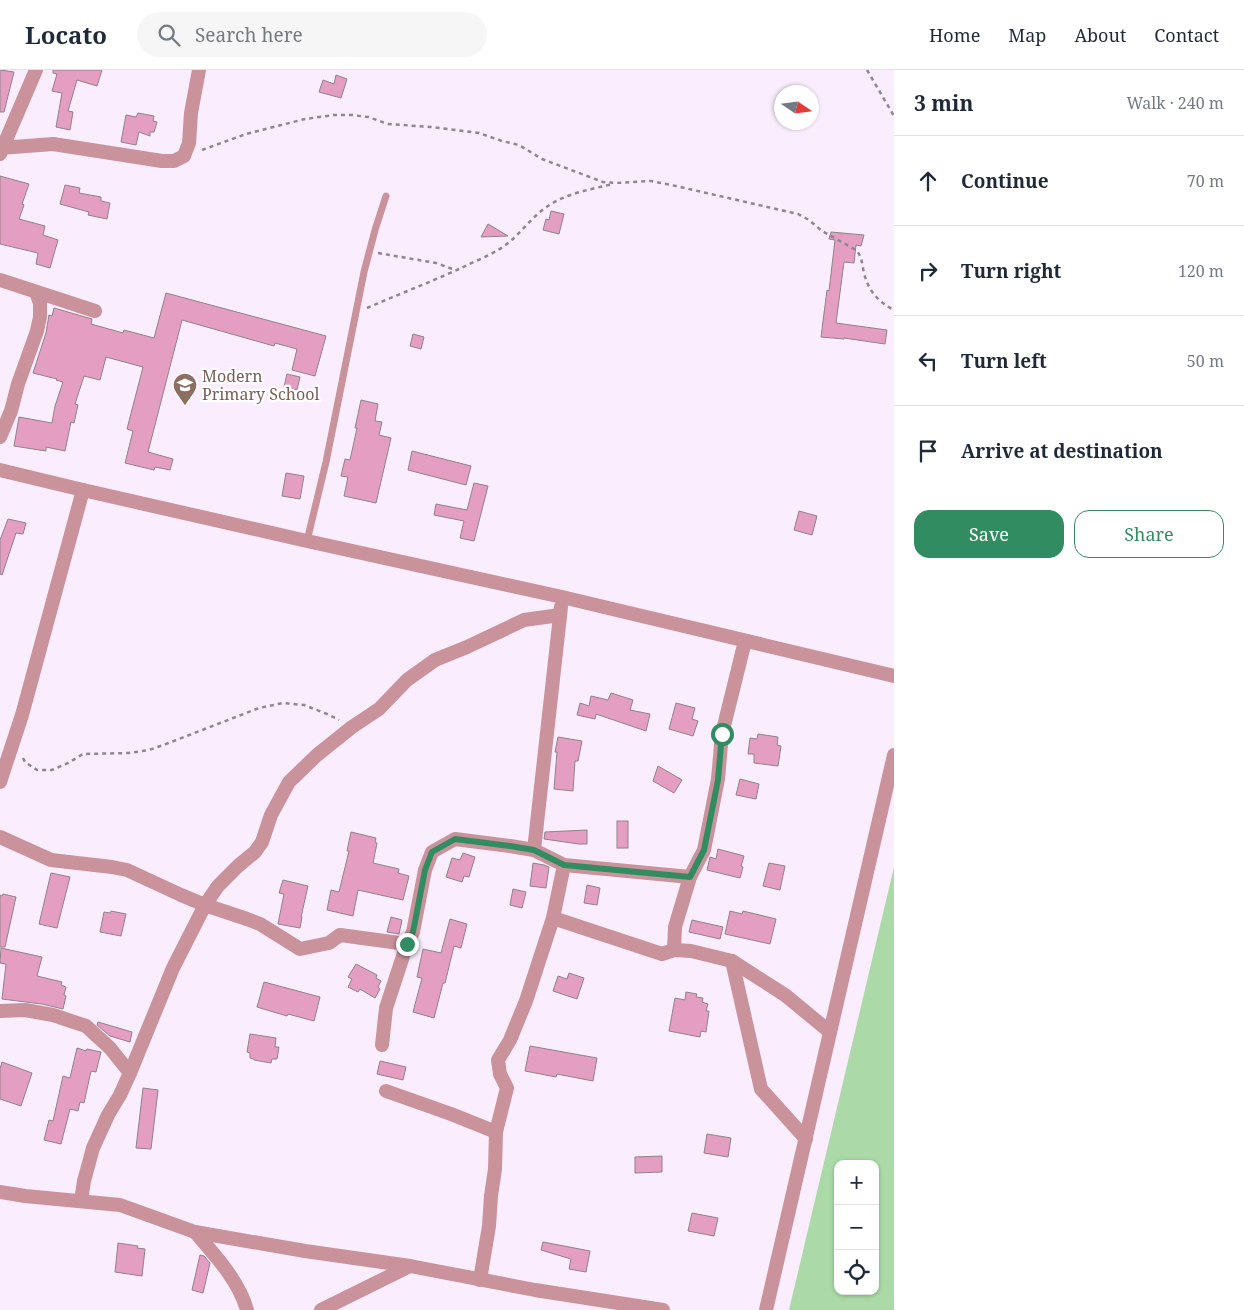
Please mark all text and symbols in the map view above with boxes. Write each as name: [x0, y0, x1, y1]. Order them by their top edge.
search box: [137, 12, 487, 57]
text: Locato: [25, 18, 107, 51]
icon: search: [155, 21, 183, 49]
text: Search here: [195, 22, 303, 48]
text: Home: [929, 23, 980, 47]
text: Map: [1008, 23, 1046, 47]
text: About: [1074, 23, 1126, 47]
text: Contact: [1154, 23, 1219, 47]
north arrow: [774, 85, 819, 130]
text: 3 min: [914, 89, 973, 117]
text: Walk · 240 m: [1127, 92, 1224, 114]
icon: ahead: [914, 167, 942, 195]
text: Continue: [961, 168, 1049, 194]
text: 70 m: [1187, 170, 1224, 192]
icon: right: [914, 257, 942, 285]
text: Turn right: [961, 258, 1061, 284]
text: 120 m: [1178, 260, 1224, 282]
icon: left: [914, 347, 942, 375]
text: Turn left: [961, 348, 1047, 374]
text: 50 m: [1187, 350, 1224, 372]
place label: Modern Primary School: [202, 365, 319, 405]
school or university icon: Modern Primary School: [172, 372, 198, 406]
icon: arrive: [914, 437, 942, 465]
text: Arrive at destination: [961, 438, 1163, 464]
button: Save: [914, 510, 1064, 558]
button: Share: [1074, 510, 1224, 558]
route start: [711, 723, 734, 746]
route end: [396, 933, 419, 956]
map controls: [834, 1160, 879, 1295]
button: +: [834, 1160, 879, 1205]
button: −: [834, 1205, 879, 1250]
button: locate: [834, 1250, 879, 1295]

